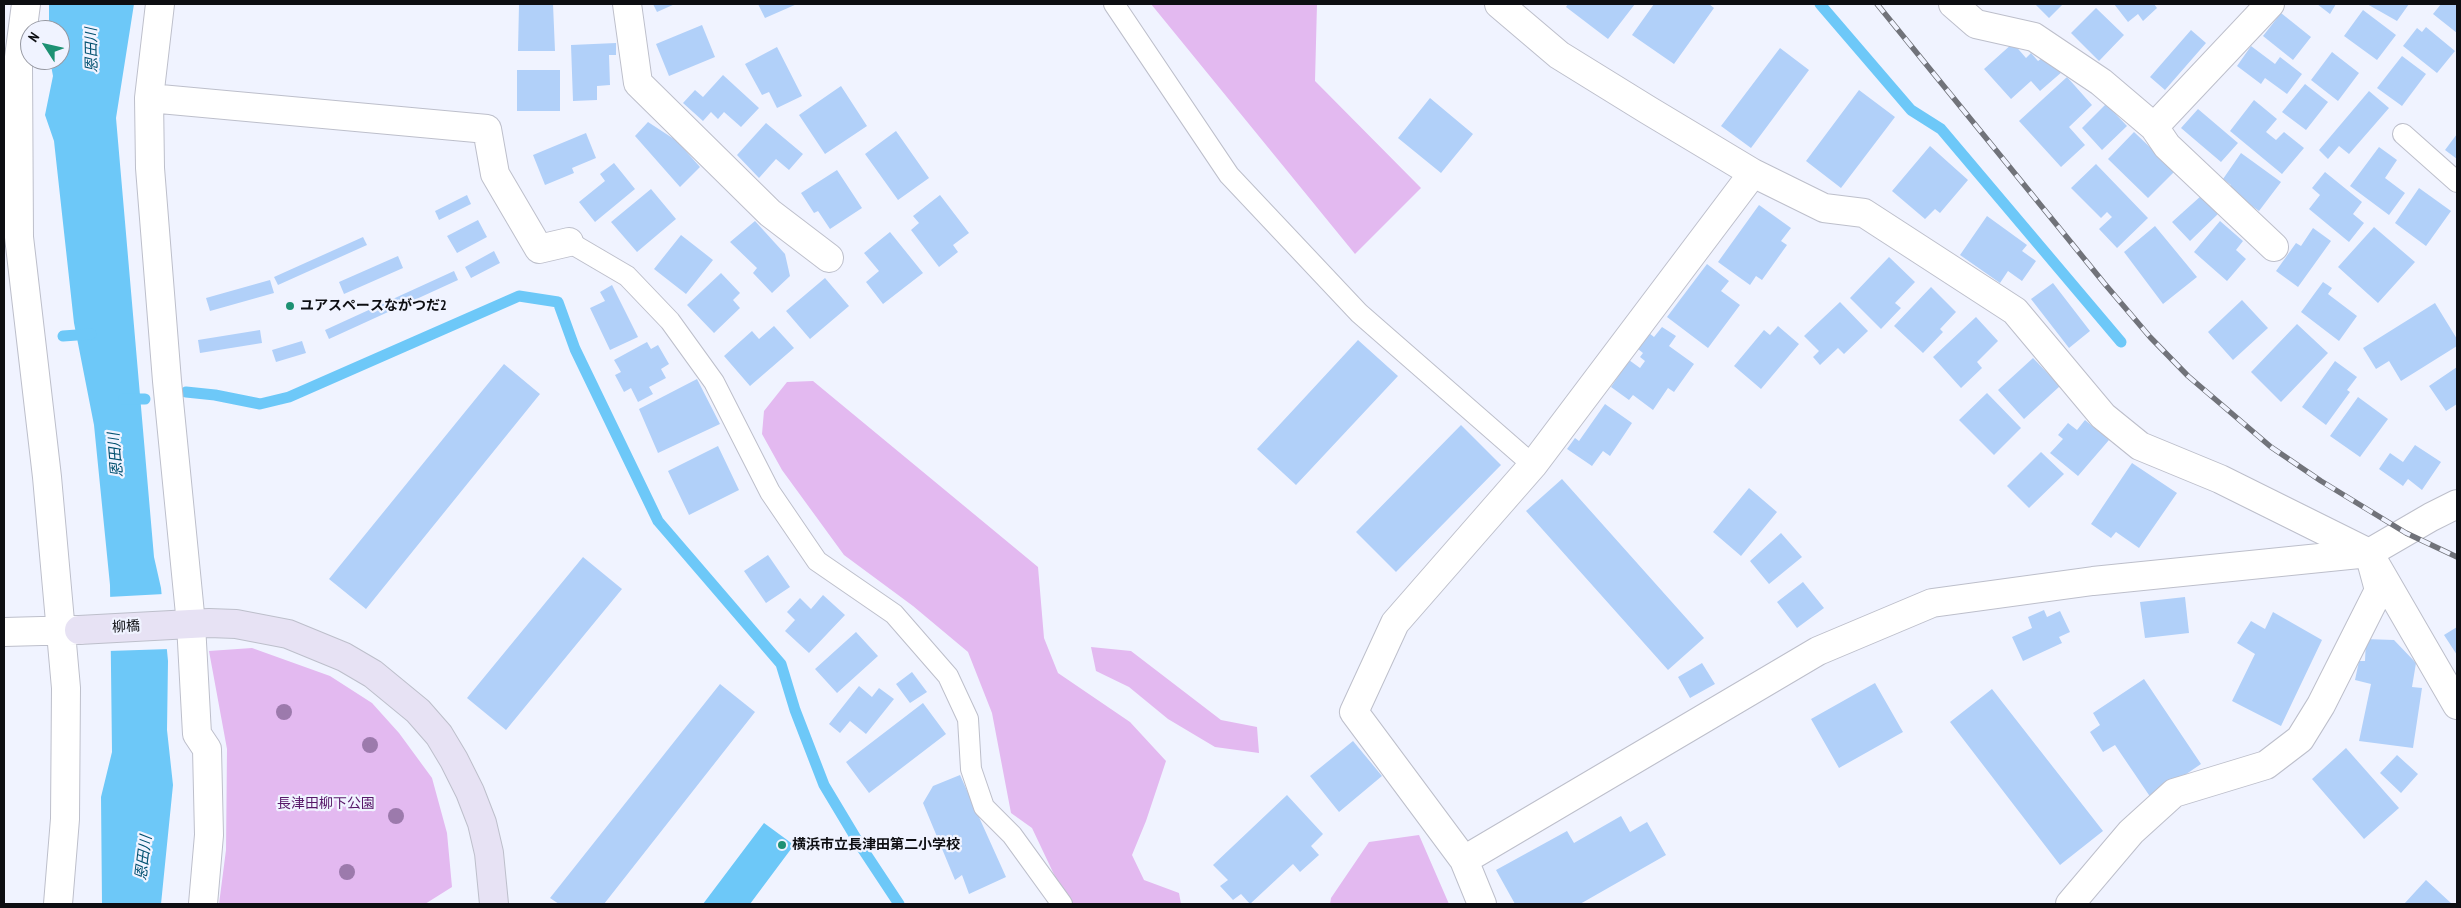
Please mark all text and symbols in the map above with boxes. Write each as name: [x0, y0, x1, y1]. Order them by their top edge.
north arrow: [20, 20, 70, 70]
water label: 恩田川: [83, 27, 101, 73]
text: N: [24, 29, 43, 45]
place label: ユアスペースながつだ2: [300, 298, 447, 314]
marker: ユアスペースながつだ2: [284, 300, 296, 312]
water label: 恩田川: [105, 432, 127, 478]
street label: 柳橋: [112, 618, 140, 636]
park label: 長津田柳下公園: [277, 796, 375, 812]
water label: 恩田川: [132, 835, 156, 881]
place label: 横浜市立長津田第二小学校: [792, 837, 960, 853]
marker: 横浜市立長津田第二小学校: [776, 839, 788, 851]

